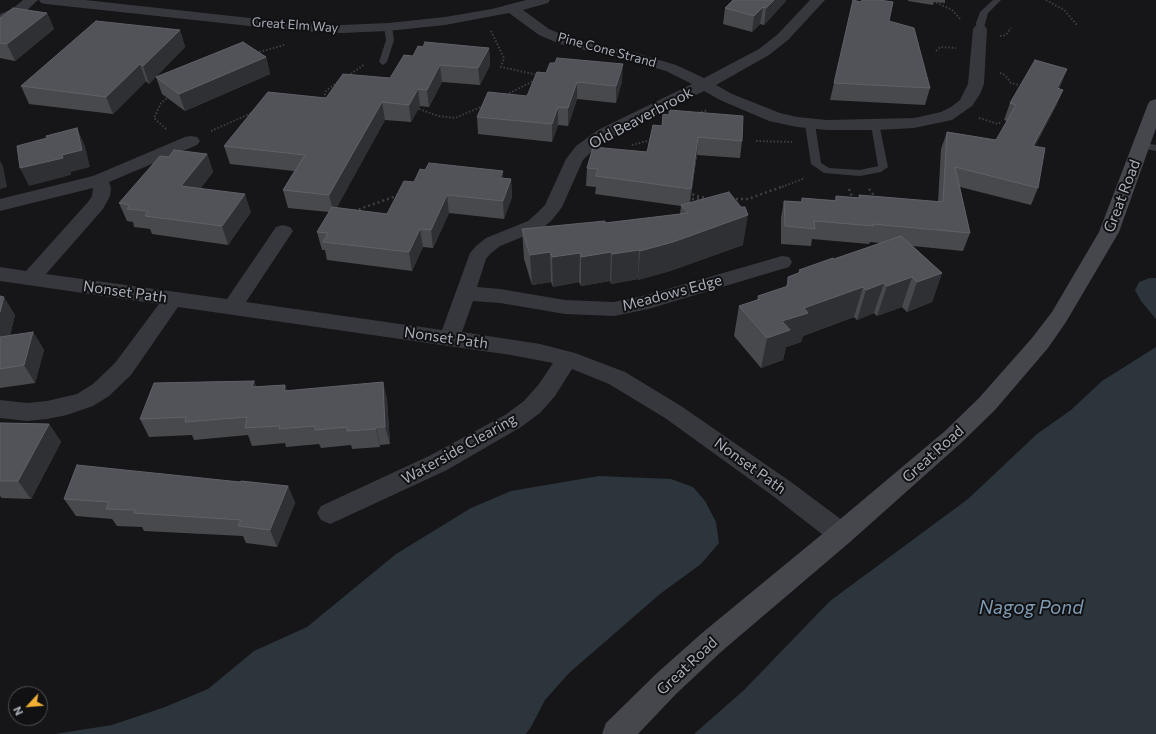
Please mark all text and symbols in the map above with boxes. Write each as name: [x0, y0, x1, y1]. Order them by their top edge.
street label: Great Elm Way: [251, 14, 339, 36]
street label: Pine Cone Strand: [556, 29, 658, 71]
street label: Old Beaverbrook: [586, 83, 696, 153]
street label: Great Road: [1100, 157, 1144, 235]
street label: Meadows Edge: [620, 271, 724, 315]
street label: Nonset Path: [82, 277, 168, 307]
street label: Nonset Path: [403, 323, 489, 353]
street label: Waterside Clearing: [398, 410, 520, 488]
street label: Great Road: [899, 422, 967, 486]
street label: Nonset Path: [711, 434, 789, 498]
water label: Nagog Pond: [979, 597, 1083, 619]
street label: Great Road: [653, 633, 721, 699]
north arrow: [8, 686, 48, 726]
text: N: [10, 704, 25, 718]

